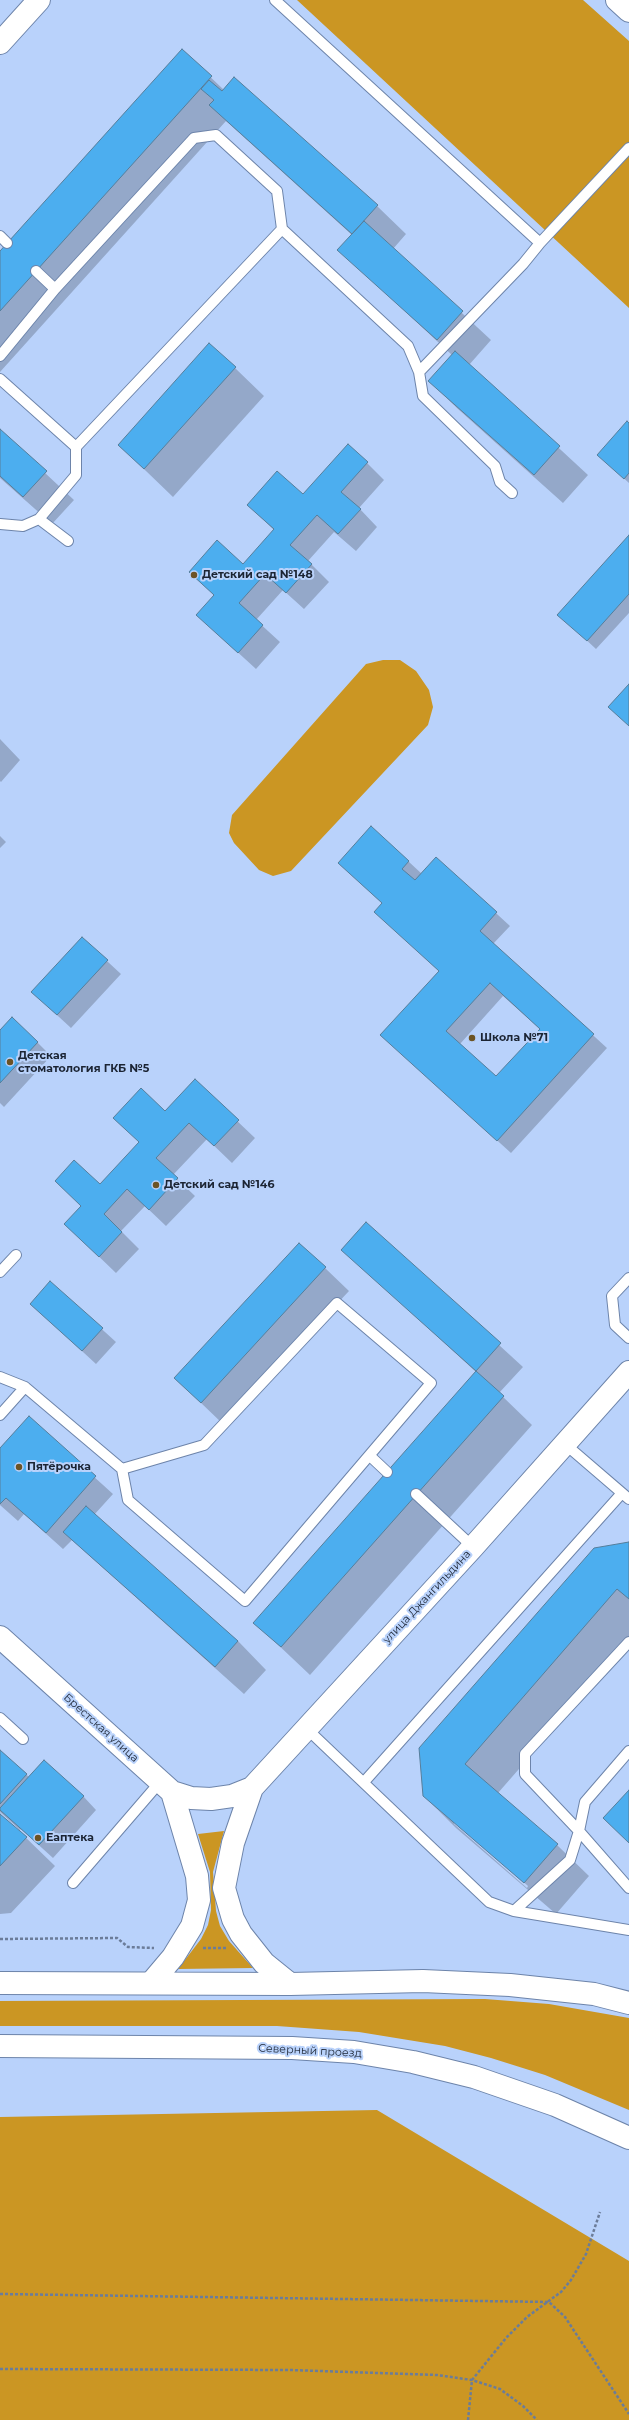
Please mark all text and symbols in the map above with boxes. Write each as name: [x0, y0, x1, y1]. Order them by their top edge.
place label: Детский сад №148: [202, 568, 313, 582]
marker: Детский сад №148: [189, 570, 199, 580]
place label: Школа №71: [480, 1031, 548, 1045]
marker: Школа №71: [467, 1033, 477, 1043]
place label: Детская стоматология ГКБ №5: [18, 1049, 149, 1075]
marker: Детская стоматология ГКБ №5: [5, 1057, 15, 1067]
place label: Детский сад №146: [164, 1178, 274, 1192]
marker: Детский сад №146: [151, 1180, 161, 1190]
place label: Пятёрочка: [27, 1460, 91, 1474]
marker: Пятёрочка: [14, 1462, 24, 1472]
street label: улица Джангильдина: [380, 1548, 474, 1646]
street label: Брестская улица: [61, 1691, 141, 1765]
place label: Еаптека: [46, 1831, 94, 1845]
marker: Еаптека: [33, 1833, 43, 1843]
street label: Северный проезд: [258, 2042, 362, 2060]

